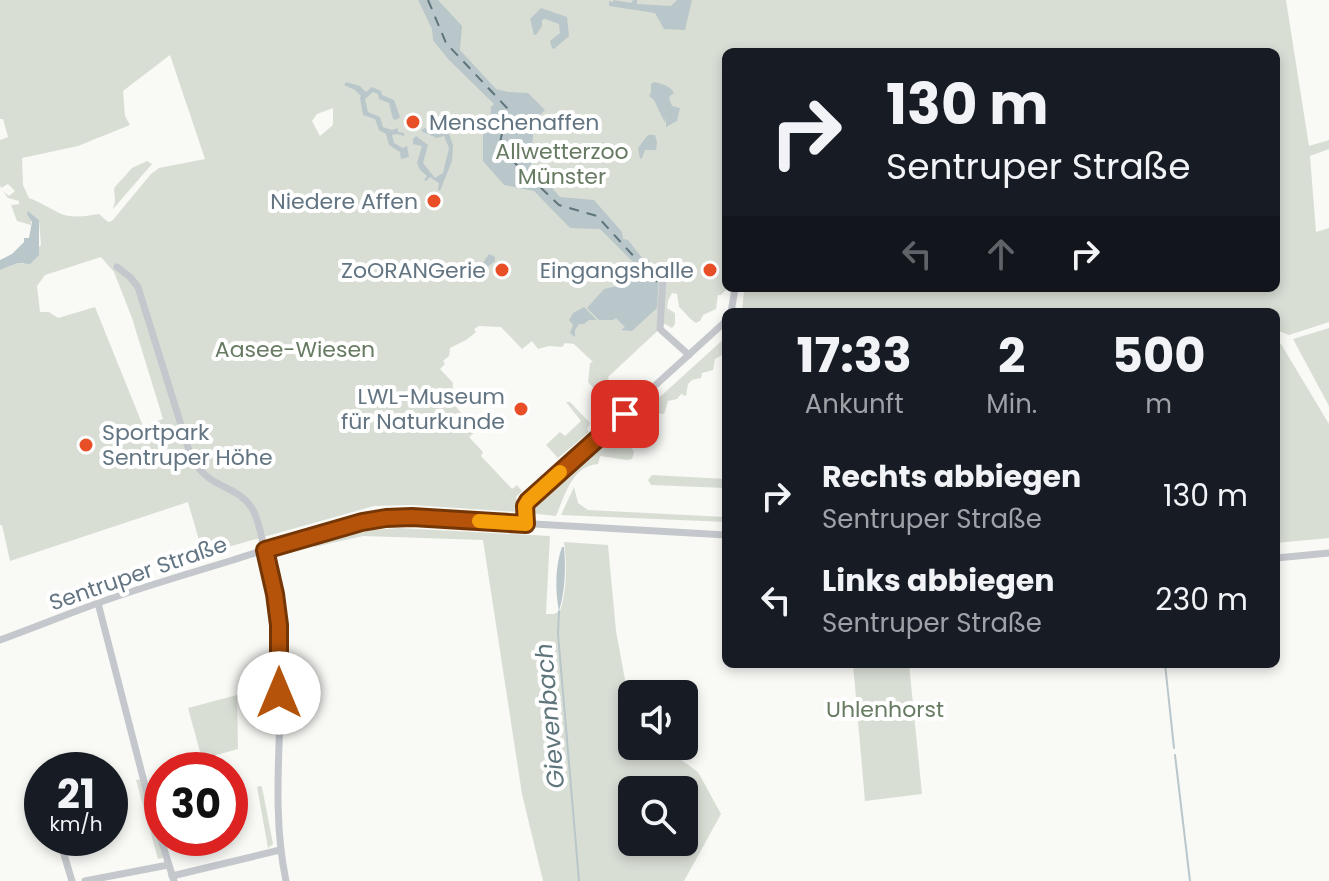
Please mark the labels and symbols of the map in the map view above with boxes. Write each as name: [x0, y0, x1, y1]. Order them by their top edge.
place label: Menschenaffen: [429, 107, 599, 138]
marker: Menschenaffen: [404, 113, 422, 131]
park label: Allwetterzoo Münster: [495, 136, 629, 192]
place label: Niedere Affen: [270, 186, 418, 217]
marker: Niedere Affen: [425, 192, 443, 210]
place label: ZoORANGerie: [341, 255, 486, 286]
place label: Eingangshalle: [540, 255, 694, 286]
marker: ZoORANGerie: [493, 261, 511, 279]
marker: Eingangshalle: [701, 261, 719, 279]
park label: Aasee-Wiesen: [215, 334, 375, 365]
pin: [591, 380, 659, 448]
place label: LWL-Museum für Naturkunde: [341, 381, 505, 437]
marker: LWL-Museum für Naturkunde: [512, 400, 530, 418]
place label: Sportpark Sentruper Höhe: [102, 417, 273, 473]
marker: Sportpark Sentruper Höhe: [77, 436, 95, 454]
street label: Sentruper Straße: [45, 529, 231, 618]
water label: Gievenbach: [527, 642, 572, 790]
position arrow: [237, 651, 321, 735]
park label: Uhlenhorst: [826, 694, 944, 725]
speed limit sign: 30: [144, 752, 248, 856]

